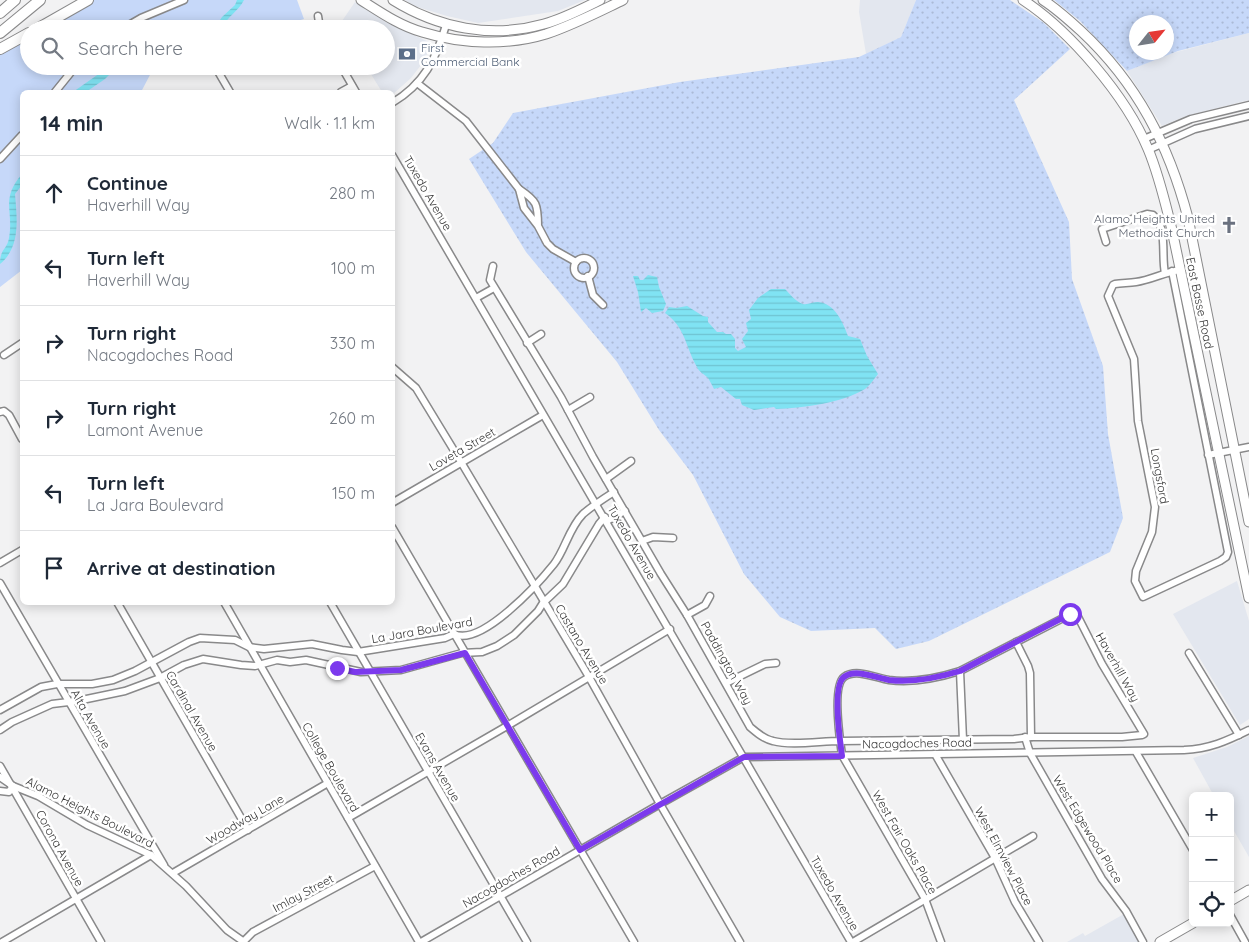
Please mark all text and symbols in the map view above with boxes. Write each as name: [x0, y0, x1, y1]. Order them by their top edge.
north arrow: [1129, 15, 1174, 60]
search box: [20, 20, 395, 75]
icon: search: [38, 34, 66, 62]
text: Search here: [78, 36, 183, 60]
place label: First Commercial Bank: [421, 40, 520, 69]
bank icon: First Commercial Bank: [397, 44, 417, 64]
text: 14 min: [40, 110, 103, 136]
text: Walk · 1.1 km: [284, 113, 375, 133]
street label: Tuxedo Avenue: [401, 153, 456, 233]
text: Continue: [87, 171, 168, 195]
icon: ahead: [40, 179, 68, 207]
text: 280 m: [329, 183, 375, 203]
text: Haverhill Way: [87, 195, 190, 215]
place label: Alamo Heights United Methodist Church: [1094, 211, 1215, 240]
church icon: Alamo Heights United Methodist Church: [1219, 215, 1239, 235]
text: Turn left: [87, 246, 165, 270]
icon: left: [40, 254, 68, 282]
street label: East Basse Road: [1183, 256, 1217, 350]
text: 100 m: [331, 258, 375, 278]
text: Haverhill Way: [87, 270, 190, 290]
text: Turn right: [87, 321, 176, 345]
icon: right: [40, 329, 68, 357]
text: 330 m: [330, 333, 375, 353]
text: Nacogdoches Road: [87, 345, 233, 365]
text: Turn right: [87, 396, 176, 420]
icon: right: [40, 404, 68, 432]
text: 260 m: [329, 408, 375, 428]
text: Lamont Avenue: [87, 420, 203, 440]
street label: Loveta Street: [426, 424, 498, 474]
street label: Longsford: [1148, 447, 1172, 505]
text: Turn left: [87, 471, 165, 495]
icon: left: [40, 479, 68, 507]
text: 150 m: [332, 483, 375, 503]
text: La Jara Boulevard: [87, 495, 224, 515]
street label: Tuxedo Avenue: [605, 502, 660, 582]
icon: arrive: [40, 554, 68, 582]
text: Arrive at destination: [87, 556, 276, 580]
street label: Castano Avenue: [552, 601, 612, 687]
route start: [1059, 603, 1082, 626]
street label: La Jara Boulevard: [370, 614, 474, 646]
street label: Paddington Way: [698, 619, 756, 707]
street label: Haverhill Way: [1093, 630, 1143, 704]
route end: [326, 657, 349, 680]
street label: Cardinal Avenue: [163, 668, 221, 754]
street label: Alta Avenue: [68, 687, 114, 752]
street label: College Boulevard: [299, 720, 363, 814]
street label: Evans Avenue: [412, 730, 464, 804]
street label: Nacogdoches Road: [862, 735, 972, 751]
street label: West Edgewood Place: [1050, 772, 1126, 886]
street label: Alamo Heights Boulevard: [24, 773, 156, 851]
street label: West Fair Oaks Place: [869, 787, 941, 897]
street label: Woodway Lane: [204, 791, 287, 847]
map controls: [1189, 792, 1234, 927]
button: +: [1189, 792, 1234, 837]
street label: West Elmview Place: [972, 804, 1036, 908]
street label: Corona Avenue: [33, 807, 87, 889]
button: −: [1189, 837, 1234, 882]
street label: Nacogdoches Road: [460, 843, 562, 911]
street label: Tuxedo Avenue: [808, 853, 863, 933]
street label: Imlay Street: [270, 871, 336, 915]
button: locate: [1189, 882, 1234, 927]

